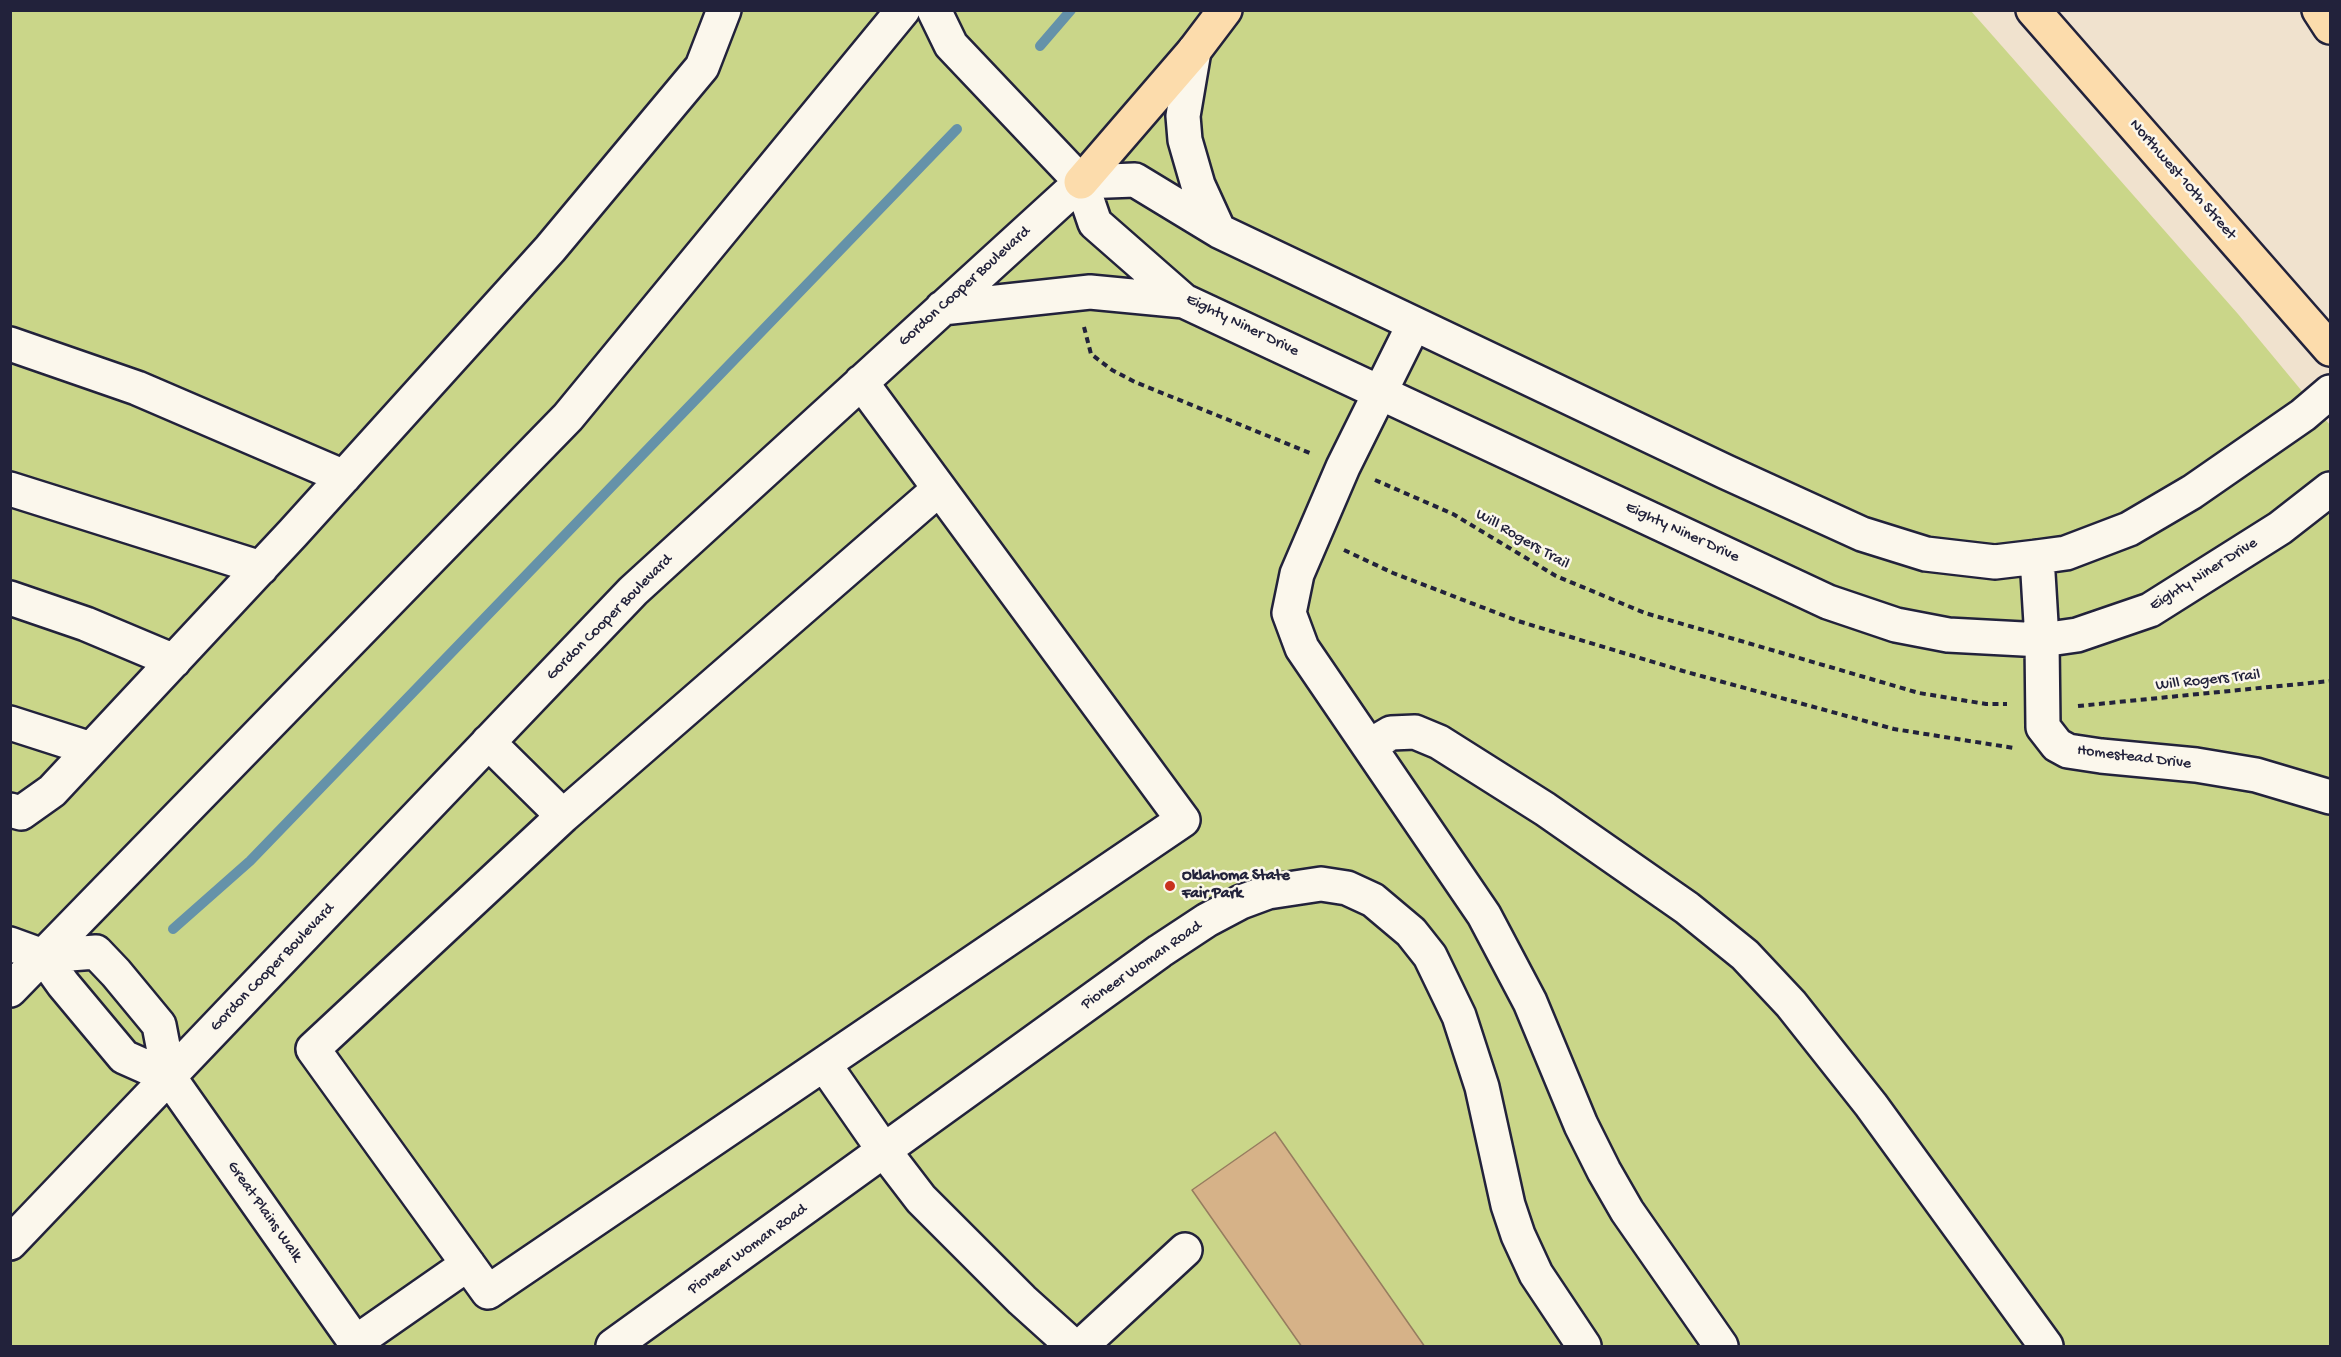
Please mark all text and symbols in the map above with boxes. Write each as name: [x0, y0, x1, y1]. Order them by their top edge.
street label: Northwest 10th Street: [2124, 116, 2240, 244]
street label: Gordon Cooper Boulevard: [895, 223, 1035, 351]
street label: Eighty Niner Drive: [1182, 290, 1302, 362]
street label: Eighty Niner Drive: [1622, 498, 1742, 568]
street label: Will Rogers Trail: [1472, 505, 1572, 575]
street label: Eighty Niner Drive: [2147, 534, 2261, 616]
street label: Gordon Cooper Boulevard: [543, 551, 677, 685]
street label: Will Rogers Trail: [2155, 666, 2261, 696]
street label: Homestead Drive: [2076, 741, 2192, 775]
place label: Oklahoma State Fair Park: [1182, 867, 1290, 905]
marker: Oklahoma State Fair Park: [1163, 879, 1177, 893]
street label: Gordon Cooper Boulevard: [207, 900, 339, 1036]
street label: Pioneer Woman Road: [1078, 917, 1206, 1015]
street label: Great Plains Walk: [222, 1158, 306, 1266]
street label: Pioneer Woman Road: [685, 1200, 811, 1300]

